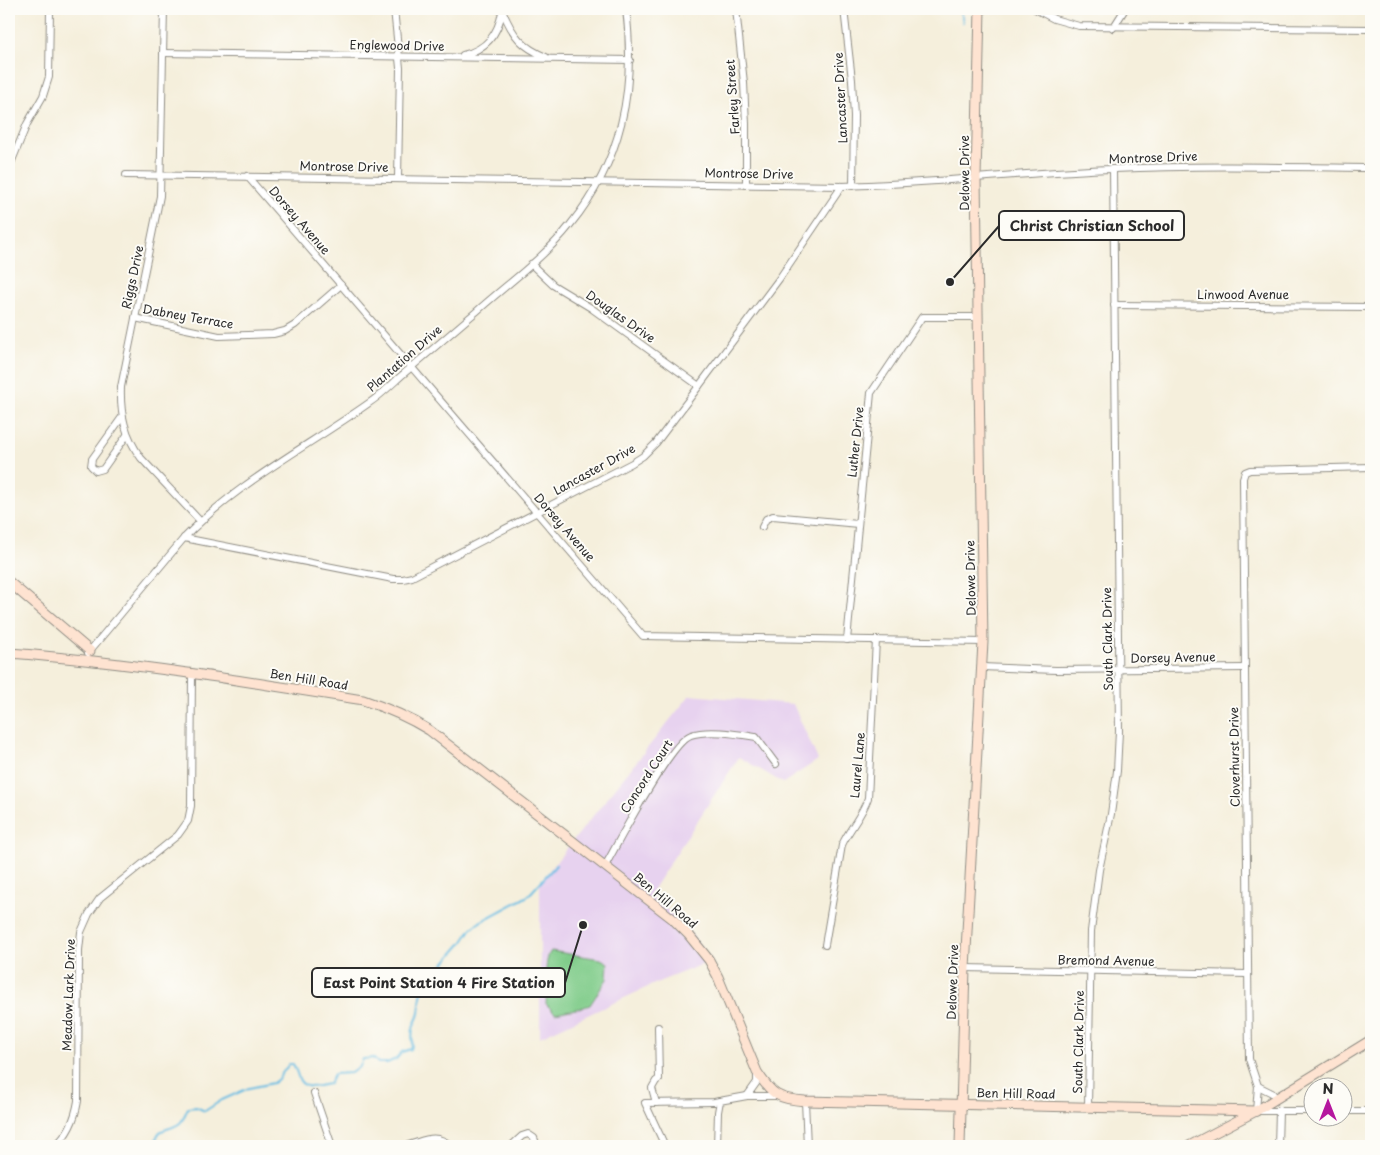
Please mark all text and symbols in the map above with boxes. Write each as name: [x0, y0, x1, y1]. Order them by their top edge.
street label: Englewood Drive: [349, 35, 445, 55]
street label: Lancaster Drive: [829, 52, 851, 144]
street label: Farley Street: [720, 59, 744, 135]
street label: Delowe Drive: [955, 135, 973, 211]
street label: Montrose Drive: [1108, 146, 1198, 168]
street label: Montrose Drive: [299, 156, 389, 176]
street label: Montrose Drive: [704, 163, 794, 183]
street label: Dorsey Avenue: [265, 182, 335, 258]
callout: Christ Christian School: [999, 211, 1184, 240]
text: Christ Christian School: [1010, 215, 1174, 236]
street label: Riggs Drive: [116, 244, 148, 310]
street label: Douglas Drive: [583, 285, 659, 347]
street label: Linwood Avenue: [1197, 285, 1289, 303]
street label: Dabney Terrace: [141, 299, 235, 333]
street label: Plantation Drive: [363, 320, 445, 396]
street label: Luther Drive: [842, 406, 868, 478]
street label: Lancaster Drive: [550, 439, 638, 499]
street label: Dorsey Avenue: [530, 489, 600, 565]
street label: Delowe Drive: [960, 540, 980, 616]
street label: South Clark Drive: [1097, 587, 1117, 691]
street label: Dorsey Avenue: [1130, 647, 1216, 667]
street label: Ben Hill Road: [269, 664, 350, 694]
street label: Cloverhurst Drive: [1224, 707, 1244, 807]
street label: Laurel Lane: [845, 731, 869, 799]
street label: Concord Court: [615, 736, 677, 816]
street label: Ben Hill Road: [630, 868, 702, 932]
street label: Meadow Lark Drive: [57, 938, 79, 1052]
street label: Delowe Drive: [942, 944, 962, 1020]
street label: Bremond Avenue: [1057, 950, 1155, 970]
callout: East Point Station 4 Fire Station: [312, 968, 565, 997]
text: East Point Station 4 Fire Station: [323, 972, 555, 993]
street label: South Clark Drive: [1068, 990, 1088, 1094]
north arrow: [1302, 1078, 1352, 1128]
text: N: [1322, 1078, 1334, 1099]
street label: Ben Hill Road: [976, 1083, 1056, 1103]

